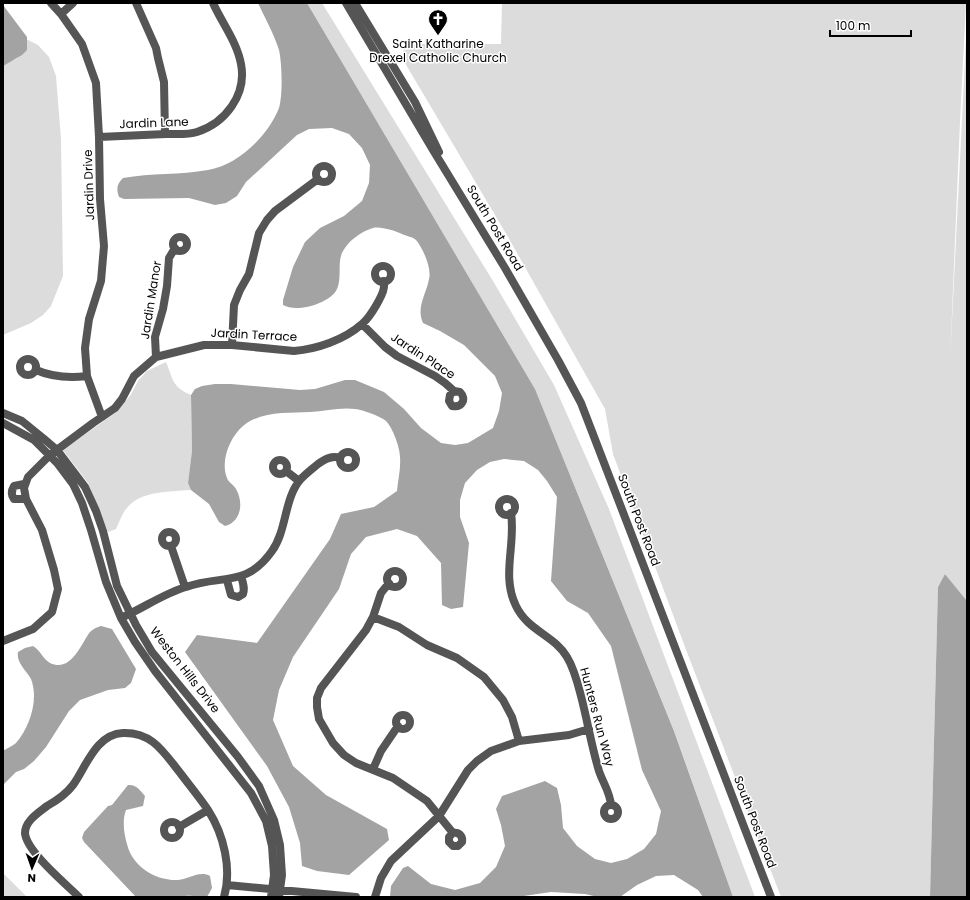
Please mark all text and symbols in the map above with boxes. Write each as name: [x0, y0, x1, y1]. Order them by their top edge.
church icon: Saint Katharine Drexel Catholic Church: [427, 8, 449, 36]
scale bar: [830, 12, 911, 38]
text: 100 m: [836, 17, 870, 34]
place label: Saint Katharine Drexel Catholic Church: [369, 35, 507, 66]
street label: Jardin Lane: [119, 113, 189, 132]
street label: Jardin Drive: [79, 149, 98, 221]
street label: South Post Road: [463, 182, 528, 274]
street label: Jardin Manor: [136, 259, 165, 340]
street label: Jardin Terrace: [210, 324, 298, 345]
street label: Jardin Place: [388, 328, 459, 383]
street label: South Post Road: [614, 471, 665, 568]
street label: Weston Hills Drive: [146, 623, 224, 716]
street label: Hunters Run Way: [576, 665, 619, 768]
street label: South Post Road: [730, 773, 781, 870]
north arrow: [12, 848, 52, 888]
text: N: [27, 870, 36, 886]

